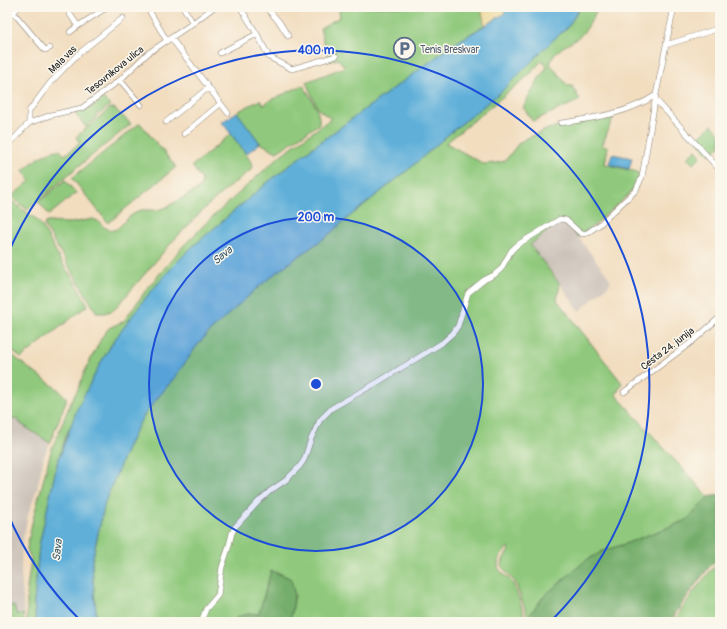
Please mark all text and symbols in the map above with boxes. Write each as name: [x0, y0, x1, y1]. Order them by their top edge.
parking icon: Tenis Breskvar: [391, 36, 417, 62]
street label: Mala vas: [46, 43, 80, 76]
street label: Tesovnikova ulica: [83, 43, 146, 98]
text: 400 m: [297, 43, 335, 58]
place label: Tenis Breskvar: [420, 44, 480, 56]
text: 200 m: [298, 210, 335, 225]
water label: Sava: [210, 243, 235, 267]
street label: Cesta 24. junija: [638, 325, 697, 373]
centre of rings: [309, 377, 323, 391]
water label: Sava: [50, 538, 65, 561]

